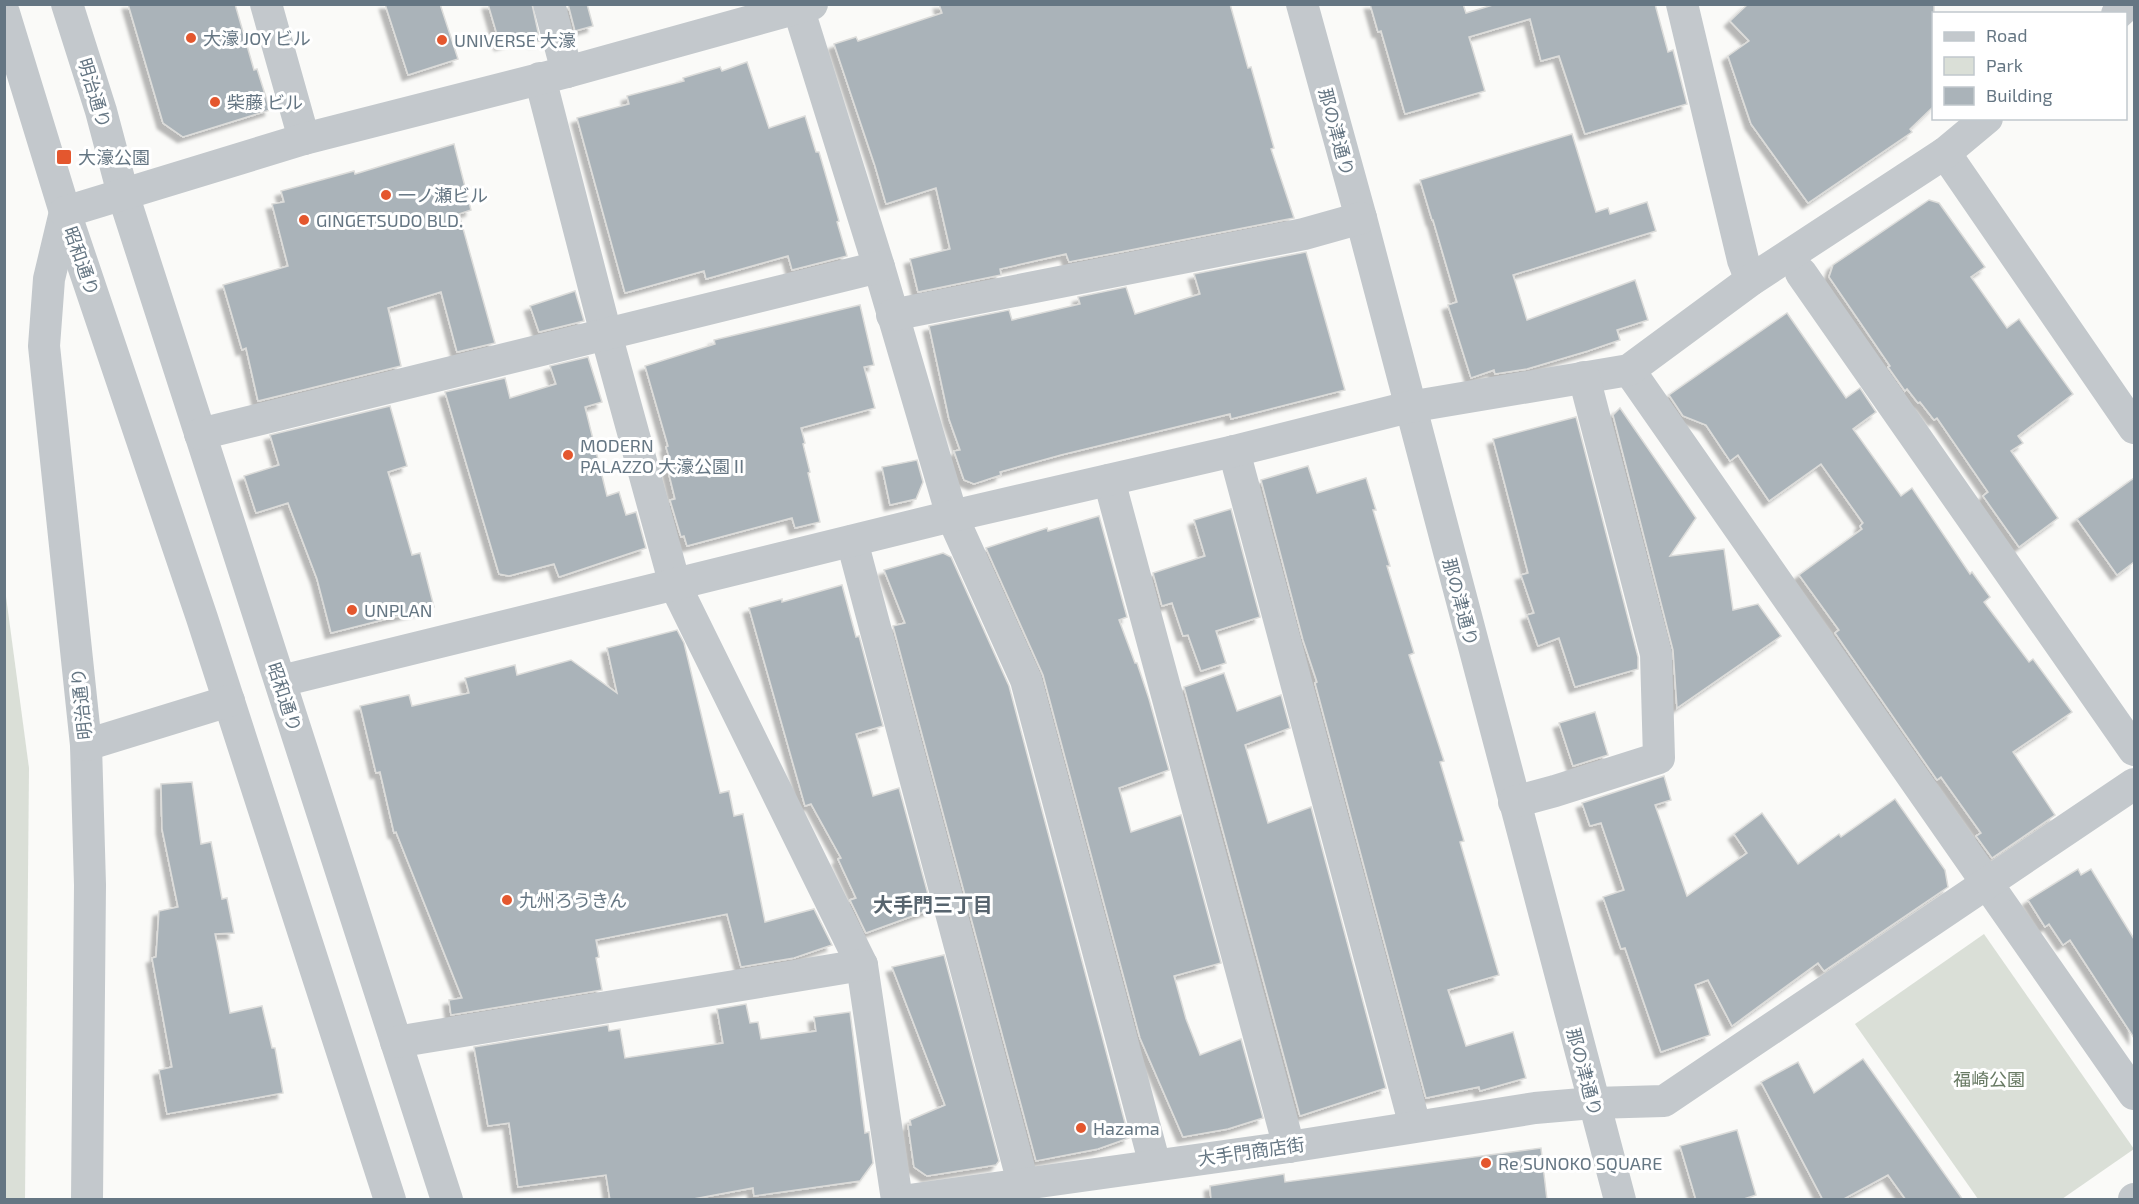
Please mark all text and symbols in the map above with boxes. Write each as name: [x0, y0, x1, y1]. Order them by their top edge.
legend: [1932, 12, 2127, 120]
text: Road: [1986, 24, 2027, 46]
place label: 大濠 JOY ビル: [203, 27, 311, 49]
place label: UNIVERSE 大濠: [454, 29, 576, 51]
marker: 大濠 JOY ビル: [184, 31, 198, 45]
marker: UNIVERSE 大濠: [435, 33, 449, 47]
text: Park: [1986, 54, 2023, 76]
street label: 明治通り: [74, 55, 116, 131]
text: Building: [1986, 84, 2053, 106]
street label: 那の津通り: [1315, 86, 1359, 178]
place label: 柴藤 ビル: [227, 91, 303, 113]
marker: 柴藤 ビル: [208, 95, 222, 109]
place label: 大濠公園: [78, 146, 150, 168]
marker: 大濠公園: [55, 148, 73, 166]
place label: 一ノ瀬ビル: [398, 184, 488, 206]
marker: 一ノ瀬ビル: [379, 188, 393, 202]
place label: GINGETSUDO BLD.: [316, 209, 463, 231]
marker: GINGETSUDO BLD.: [297, 213, 311, 227]
street label: 昭和通り: [60, 223, 104, 299]
place label: MODERN PALAZZO 大濠公園Ⅱ: [580, 434, 748, 477]
marker: MODERN PALAZZO 大濠公園Ⅱ: [561, 448, 575, 462]
street label: 那の津通り: [1439, 556, 1483, 648]
place label: UNPLAN: [364, 599, 432, 621]
marker: UNPLAN: [345, 603, 359, 617]
street label: 昭和通り: [263, 659, 307, 735]
street label: 明治通り: [66, 667, 96, 741]
place label: 九州ろうきん: [519, 889, 627, 911]
district label: 大手門三丁目: [873, 892, 993, 916]
marker: 九州ろうきん: [500, 893, 514, 907]
street label: 那の津通り: [1563, 1026, 1607, 1118]
park label: 福崎公園: [1953, 1068, 2025, 1090]
place label: Hazama: [1093, 1117, 1160, 1139]
marker: Hazama: [1074, 1121, 1088, 1135]
street label: 大手門商店街: [1196, 1133, 1306, 1169]
place label: Re SUNOKO SQUARE: [1498, 1152, 1662, 1174]
marker: Re SUNOKO SQUARE: [1479, 1156, 1493, 1170]

